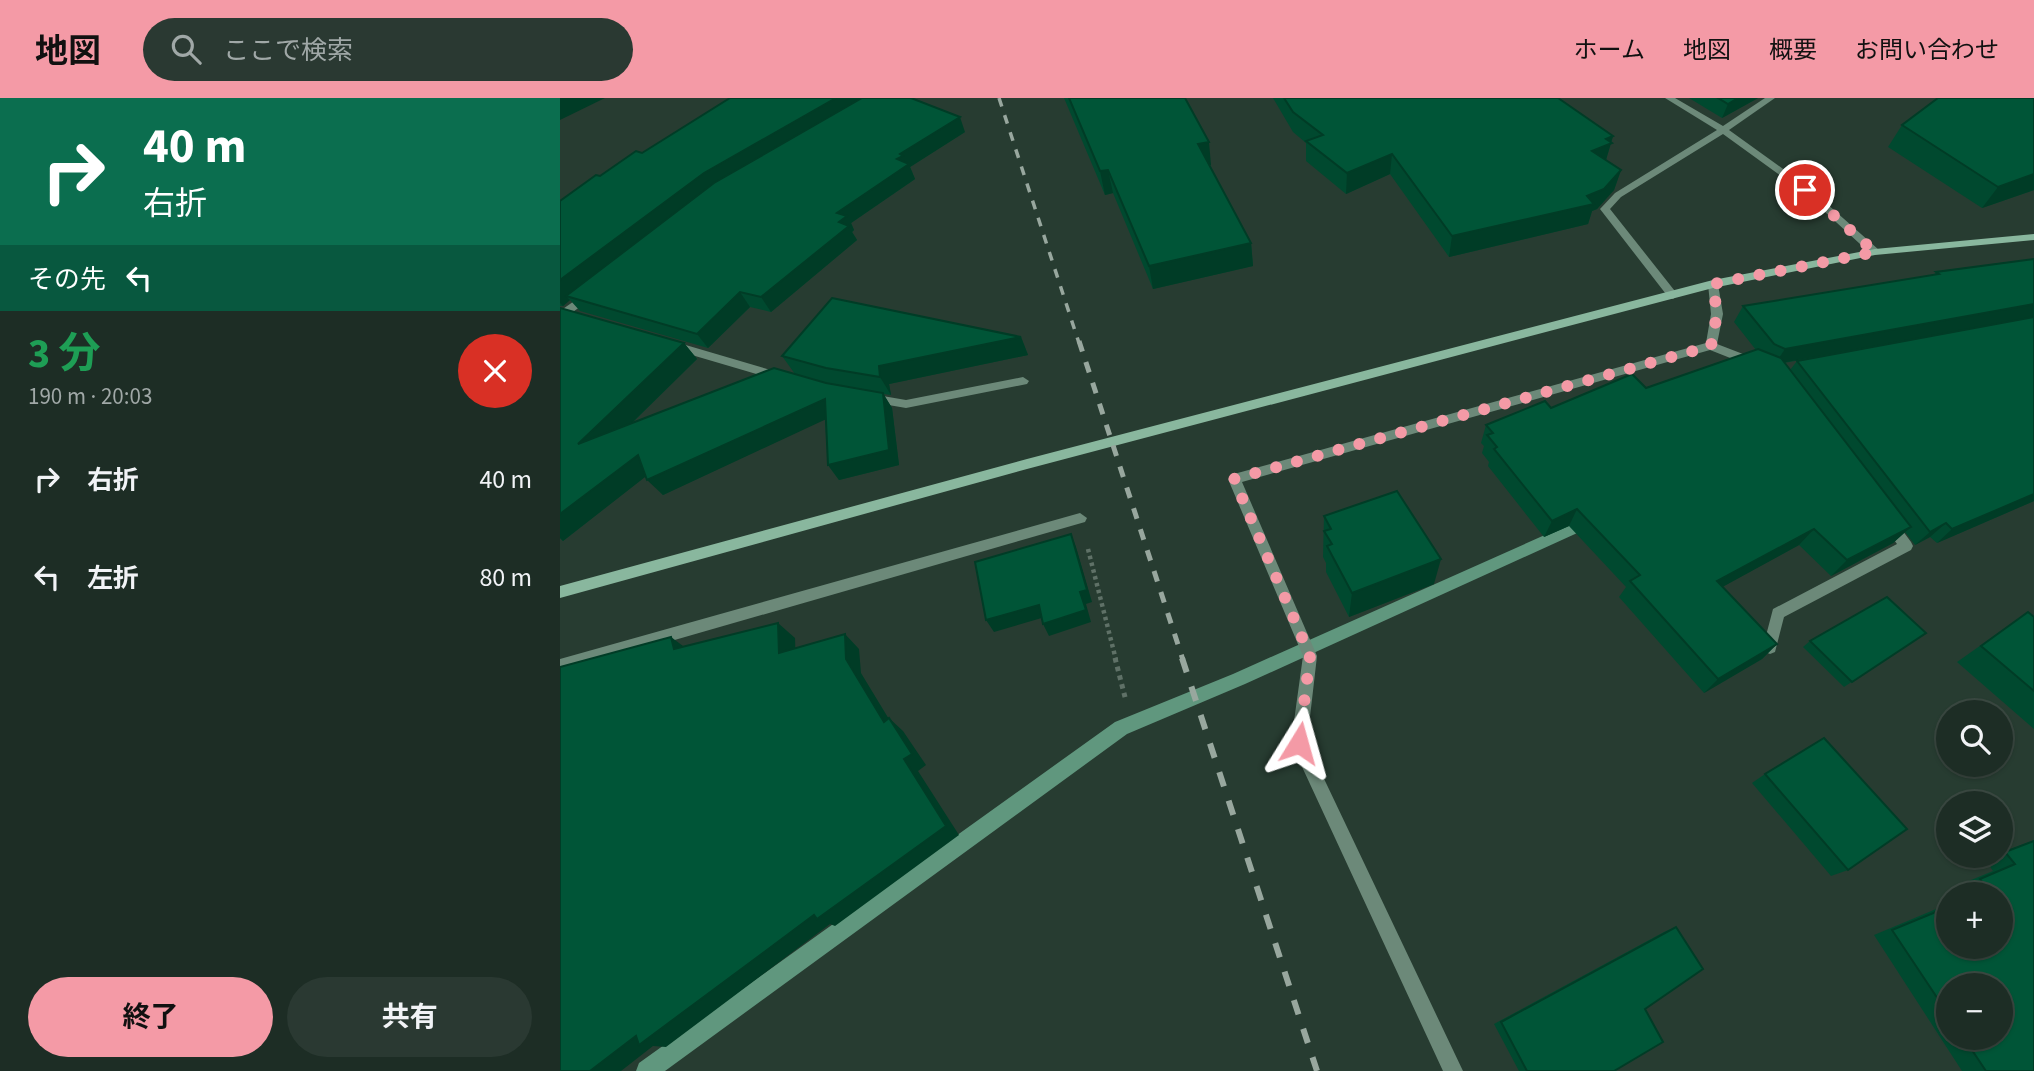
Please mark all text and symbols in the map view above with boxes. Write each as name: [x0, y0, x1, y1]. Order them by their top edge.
search box: [143, 18, 633, 81]
text: 地図: [35, 28, 101, 75]
icon: search: [167, 30, 205, 68]
text: ここで検索: [223, 32, 353, 69]
text: ホーム: [1574, 33, 1645, 68]
text: 地図: [1683, 33, 1731, 68]
text: 概要: [1769, 33, 1817, 68]
text: お問い合わせ: [1855, 33, 1999, 68]
text: 40 m: [143, 112, 247, 182]
icon: right: [28, 126, 119, 217]
pin: [1775, 160, 1835, 220]
icon: arrive: [1786, 171, 1824, 209]
text: 右折: [143, 181, 207, 227]
icon: left: [120, 259, 158, 297]
text: その先: [28, 261, 106, 298]
text: 3 分: [28, 324, 101, 384]
button: close: [458, 334, 532, 408]
text: 190 m · 20:03: [28, 380, 152, 413]
icon: right: [28, 460, 66, 498]
text: 40 m: [479, 461, 532, 498]
text: 右折: [87, 462, 139, 499]
icon: left: [28, 558, 66, 596]
text: 80 m: [479, 559, 532, 596]
text: 左折: [87, 560, 139, 597]
map controls: [1936, 700, 2013, 1050]
button: search: [1936, 700, 2013, 777]
position arrow: [1262, 706, 1336, 780]
button: layers: [1936, 791, 2013, 868]
button: +: [1936, 882, 2013, 959]
button: −: [1936, 973, 2013, 1050]
button: 終了: [28, 977, 273, 1057]
button: 共有: [287, 977, 532, 1057]

